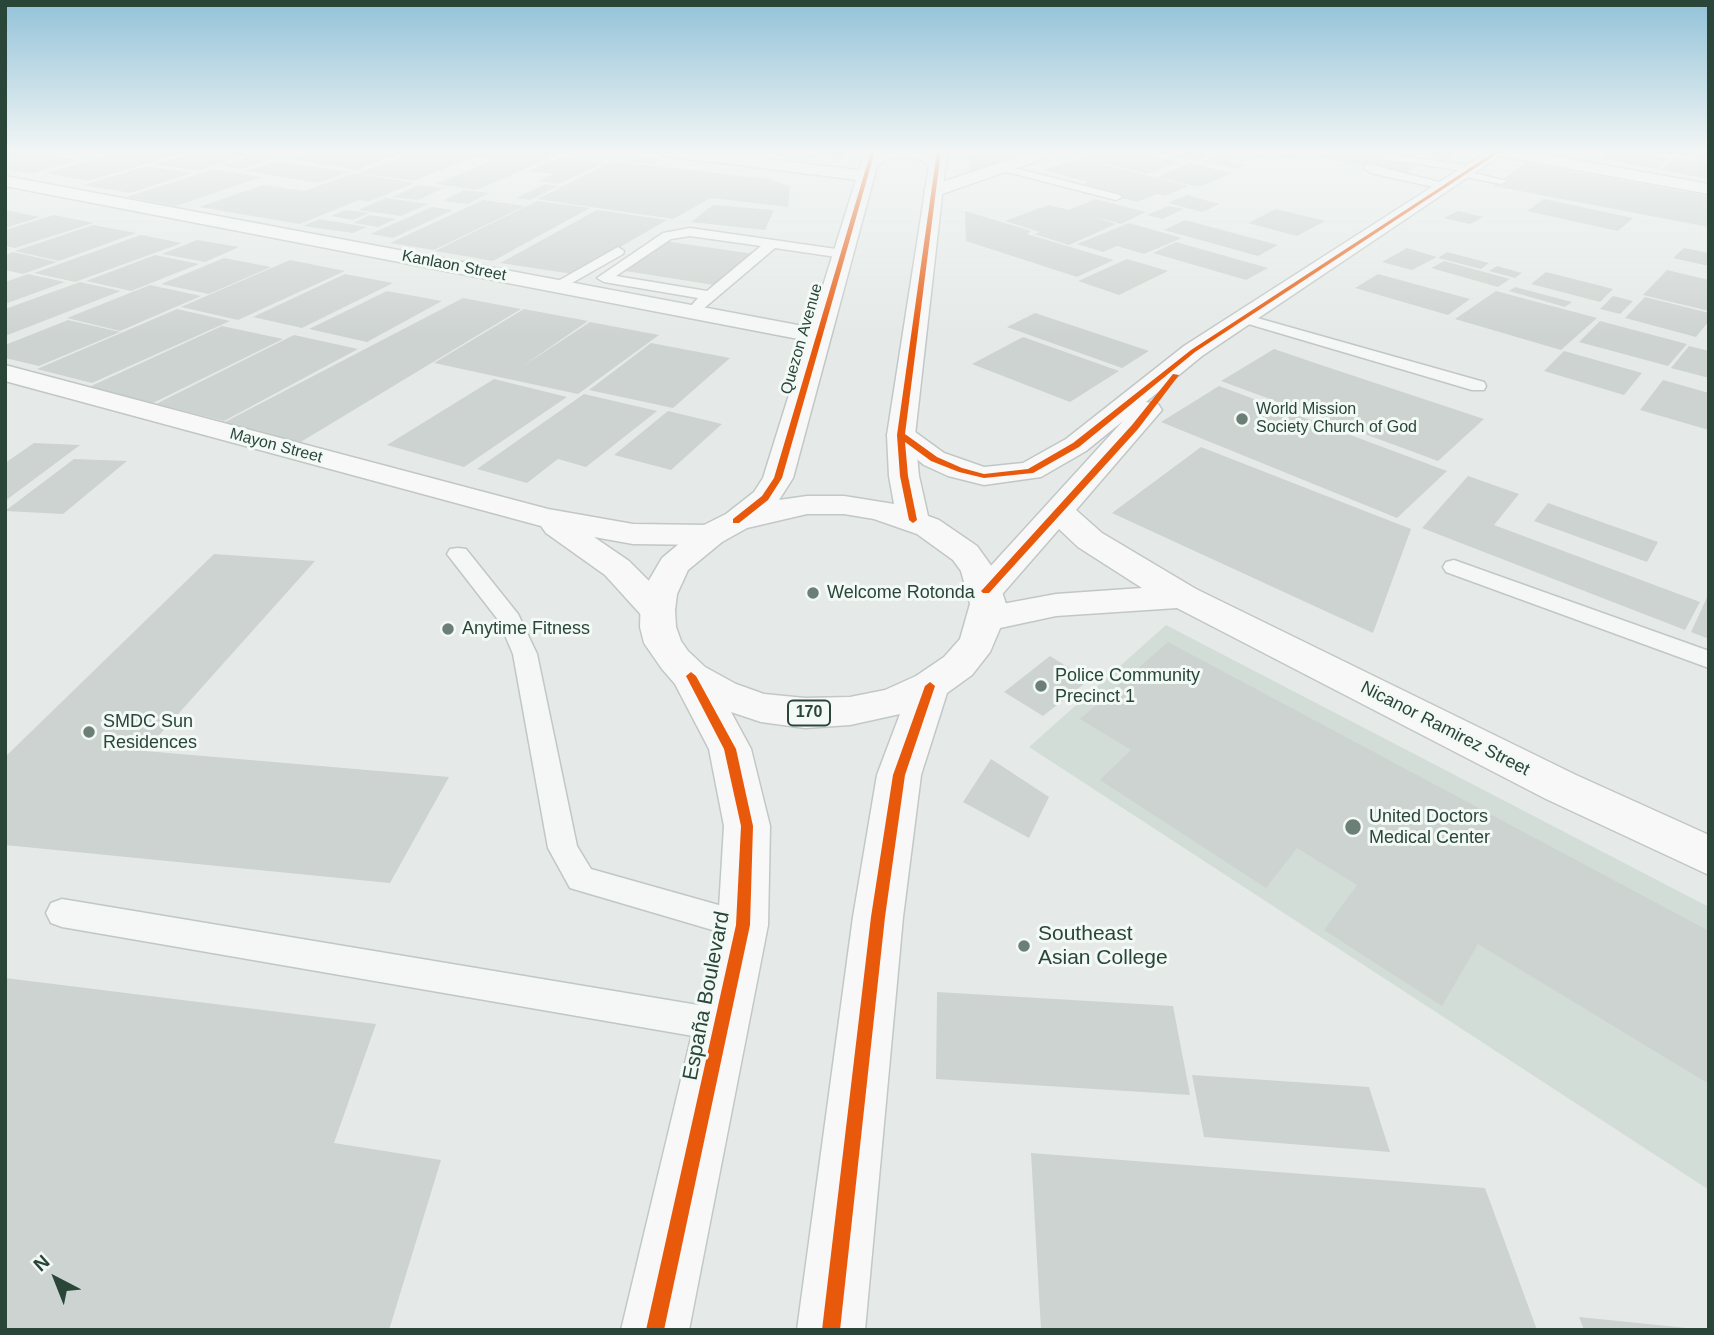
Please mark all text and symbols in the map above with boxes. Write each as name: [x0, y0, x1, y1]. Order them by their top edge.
street label: Kanlaon Street: [400, 246, 508, 286]
street label: Quezon Avenue: [777, 281, 827, 397]
place label: World Mission Society Church of God: [1256, 400, 1417, 438]
marker: World Mission Society Church of God: [1234, 411, 1250, 427]
street label: Mayon Street: [228, 424, 324, 468]
place label: Welcome Rotonda: [827, 582, 975, 604]
marker: Welcome Rotonda: [805, 585, 821, 601]
place label: Anytime Fitness: [462, 618, 590, 640]
marker: Anytime Fitness: [440, 621, 456, 637]
place label: Police Community Precinct 1: [1055, 665, 1200, 708]
street label: Nicanor Ramirez Street: [1357, 677, 1533, 781]
marker: Police Community Precinct 1: [1033, 678, 1049, 694]
road number: 170: [788, 700, 830, 726]
place label: SMDC Sun Residences: [103, 711, 197, 754]
marker: SMDC Sun Residences: [81, 724, 97, 740]
place label: United Doctors Medical Center: [1369, 806, 1490, 848]
marker: United Doctors Medical Center: [1343, 817, 1363, 837]
street label: España Boulevard: [678, 909, 736, 1083]
place label: Southeast Asian College: [1038, 921, 1168, 971]
marker: Southeast Asian College: [1016, 938, 1032, 954]
north arrow: [21, 1244, 91, 1314]
text: N: [29, 1251, 54, 1275]

